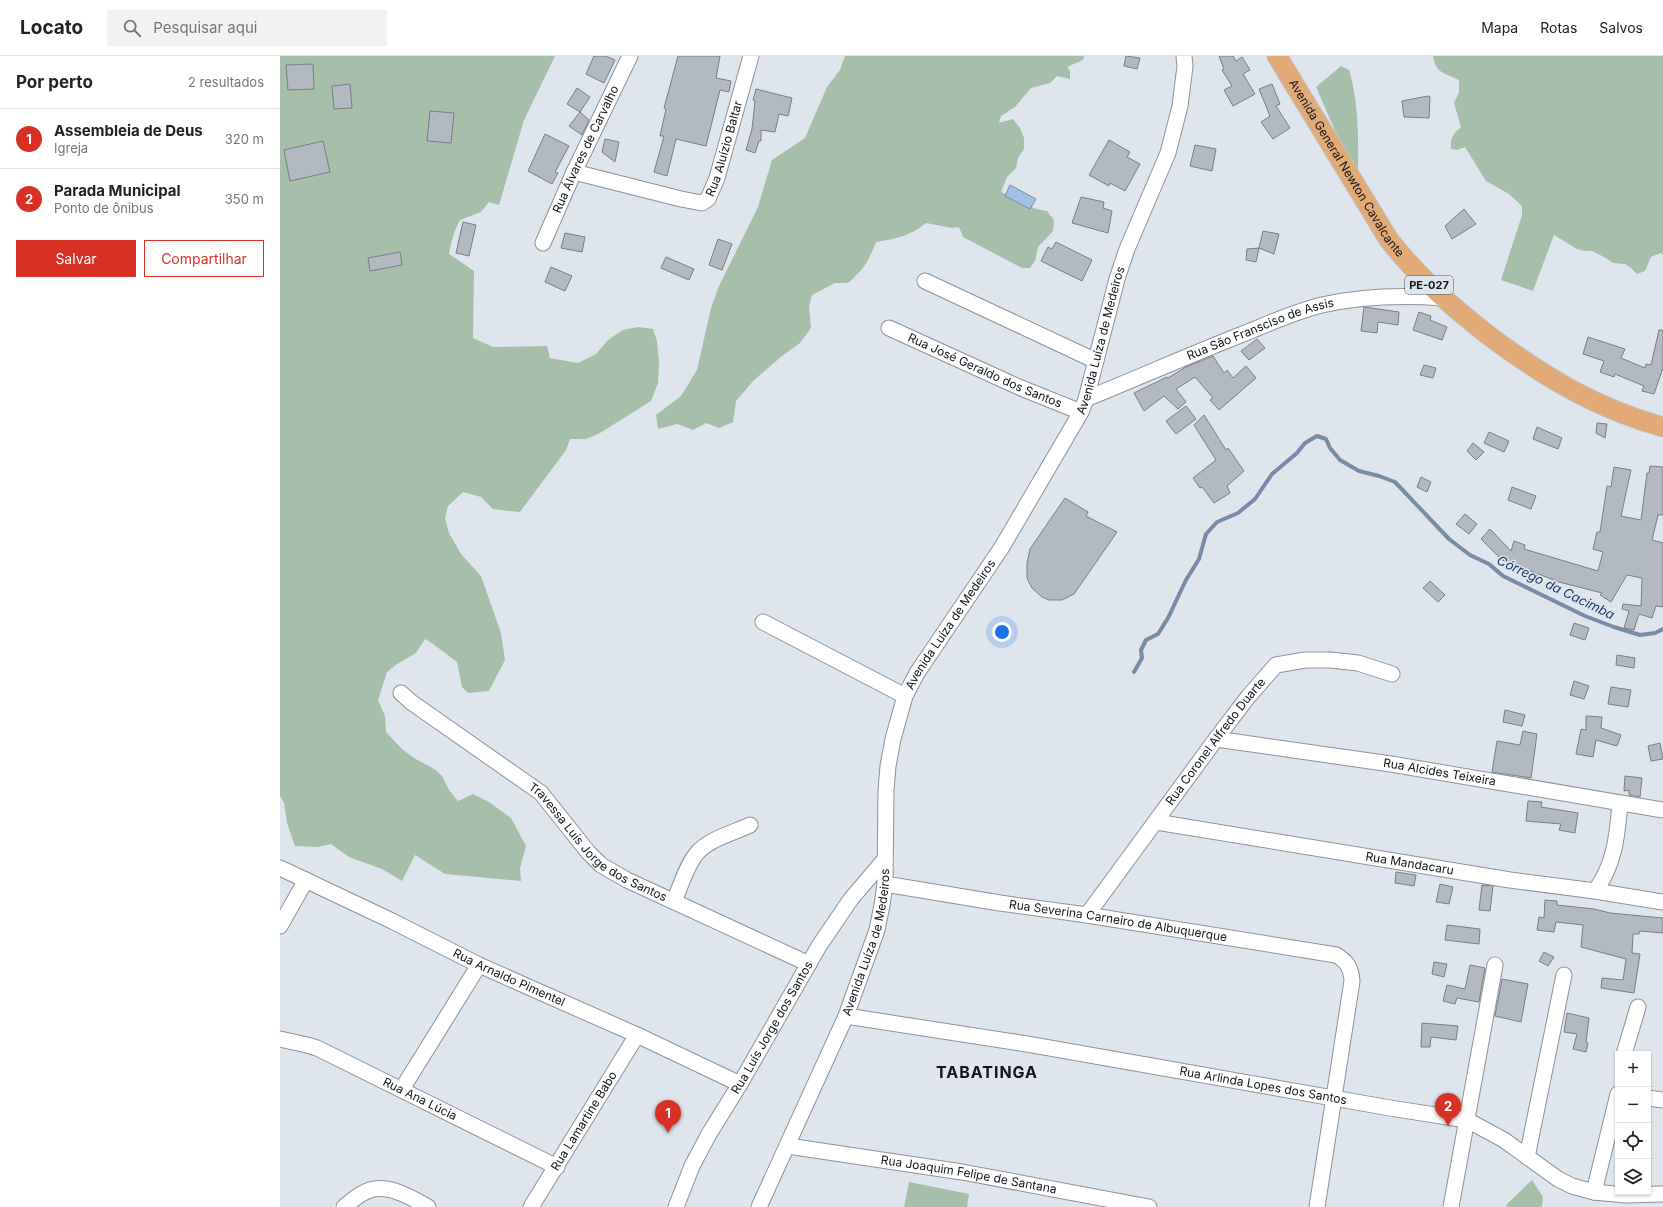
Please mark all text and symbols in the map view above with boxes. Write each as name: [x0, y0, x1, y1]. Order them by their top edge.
search box: [107, 10, 387, 46]
text: Locato: [20, 16, 83, 39]
icon: search: [121, 17, 143, 39]
text: Pesquisar aqui: [153, 18, 257, 37]
text: Mapa: [1481, 19, 1518, 36]
text: Rotas: [1540, 19, 1577, 36]
text: Salvos: [1599, 19, 1643, 36]
text: Por perto: [16, 72, 93, 92]
text: 2 resultados: [188, 74, 264, 90]
street label: Avenida General Newton Cavalcante: [1286, 76, 1408, 260]
street label: Rua Álvares de Carvalho: [549, 83, 622, 215]
street label: Rua Aluízio Baltar: [702, 98, 745, 199]
text: Assembleia de Deus: [54, 121, 203, 140]
text: 1: [26, 131, 32, 147]
text: 320 m: [225, 131, 264, 147]
text: Igreja: [54, 140, 88, 156]
text: Parada Municipal: [54, 181, 181, 200]
text: 2: [25, 191, 33, 207]
text: 350 m: [225, 191, 264, 207]
text: Ponto de ônibus: [54, 200, 154, 216]
button: Salvar: [16, 240, 136, 277]
button: Compartilhar: [144, 240, 264, 277]
street label: Avenida Luíza de Medeiros: [1073, 264, 1128, 416]
road number: PE-027: [1405, 276, 1453, 294]
street label: Rua São Fransciso de Assis: [1184, 295, 1335, 363]
street label: Rua José Geraldo dos Santos: [906, 330, 1064, 411]
water label: Córrego da Cacimba: [1495, 552, 1617, 622]
street label: Avenida Luíza de Medeiros: [902, 556, 998, 692]
your location: [992, 622, 1012, 642]
street label: Rua Coronel Alfredo Duarte: [1162, 675, 1268, 808]
street label: Rua Alcides Teixeira: [1382, 755, 1497, 789]
street label: Travessa Luís Jorge dos Santos: [526, 779, 670, 904]
street label: Rua Mandacaru: [1365, 848, 1455, 878]
street label: Avenida Luíza de Medeiros: [839, 869, 892, 1018]
street label: Rua Severina Carneiro de Albuquerque: [1008, 896, 1228, 944]
street label: Rua Arnaldo Pimentel: [451, 945, 568, 1009]
street label: Rua Luís Jorge dos Santos: [728, 958, 816, 1097]
map controls: [1615, 1051, 1651, 1195]
button: +: [1615, 1051, 1651, 1087]
district label: TABATINGA: [936, 1062, 1038, 1082]
street label: Rua Arlinda Lopes dos Santos: [1178, 1063, 1348, 1107]
street label: Rua Lamartine Babo: [547, 1068, 620, 1173]
street label: Rua Ana Lúcia: [381, 1074, 460, 1123]
button: −: [1615, 1087, 1651, 1123]
pin: 2: [1435, 1093, 1461, 1126]
pin: 1: [655, 1100, 681, 1133]
button: locate: [1615, 1123, 1651, 1159]
street label: Rua Joaquim Felipe de Santana: [880, 1152, 1058, 1197]
button: layers: [1615, 1159, 1651, 1195]

